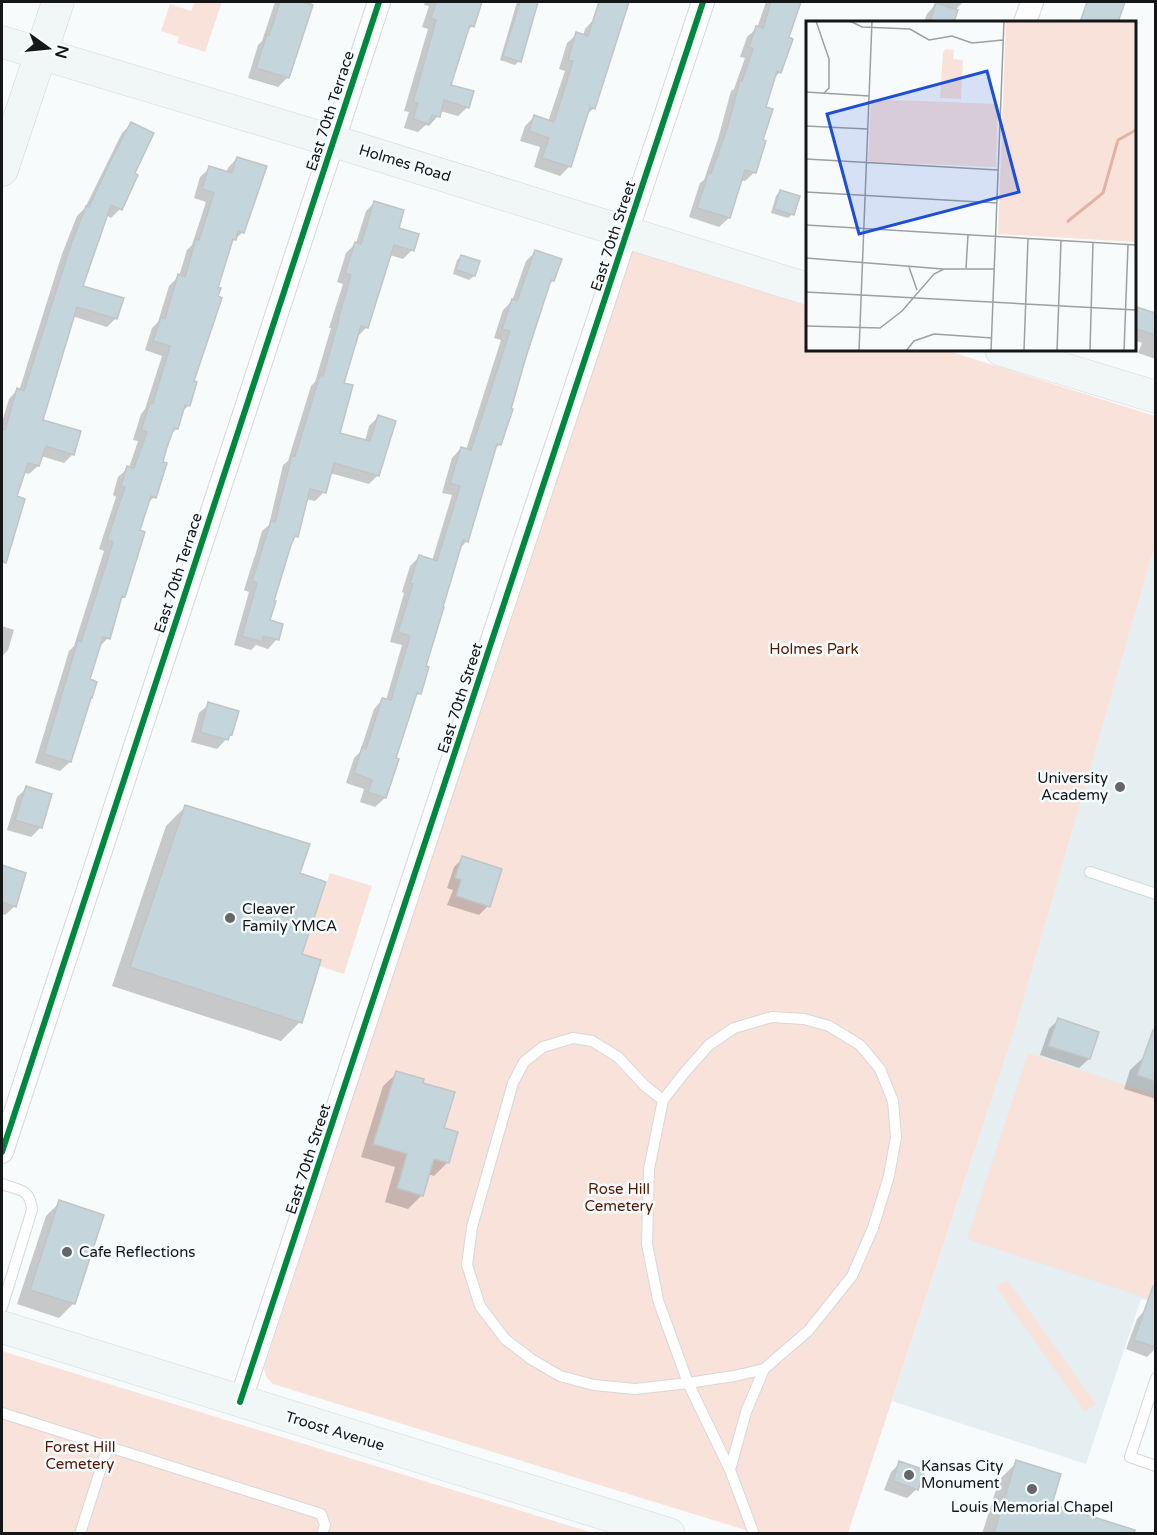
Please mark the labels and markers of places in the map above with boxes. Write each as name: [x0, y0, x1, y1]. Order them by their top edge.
place label: University Academy: [1037, 769, 1108, 804]
marker: University Academy: [1113, 780, 1127, 794]
place label: Cleaver Family YMCA: [242, 900, 337, 935]
marker: Cleaver Family YMCA: [223, 911, 237, 925]
place label: Cafe Reflections: [79, 1243, 195, 1261]
marker: Cafe Reflections: [60, 1245, 74, 1259]
place label: Kansas City Monument: [921, 1457, 1003, 1492]
marker: Kansas City Monument: [902, 1468, 916, 1482]
marker: Louis Memorial Chapel: [1025, 1482, 1039, 1496]
place label: Louis Memorial Chapel: [951, 1498, 1113, 1516]

